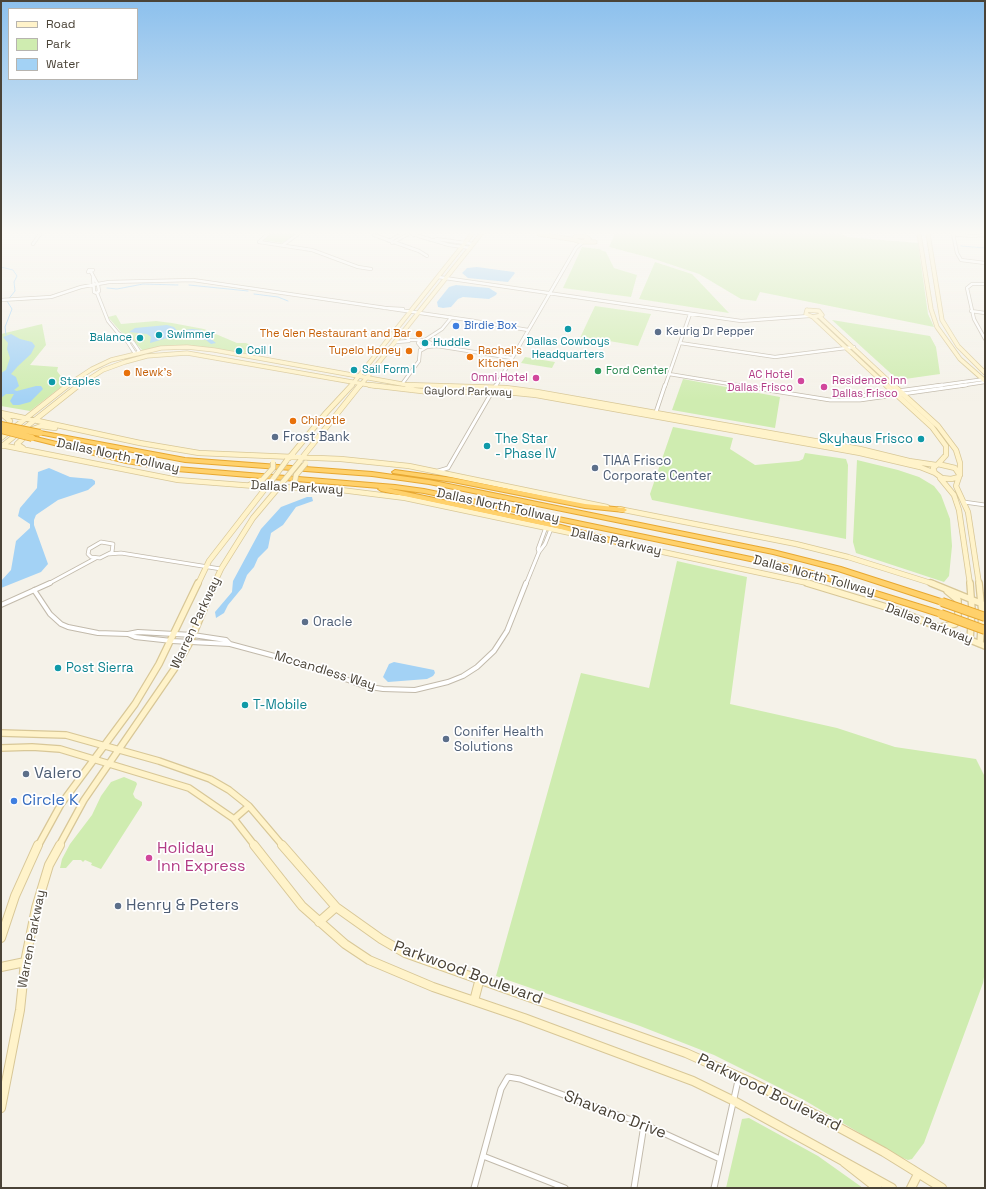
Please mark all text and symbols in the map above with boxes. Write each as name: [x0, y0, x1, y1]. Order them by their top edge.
legend: [8, 8, 138, 80]
text: Road: [46, 16, 75, 32]
text: Park: [46, 36, 71, 52]
text: Water: [46, 56, 80, 72]
place label: Birdie Box: [464, 319, 517, 333]
marker: Birdie Box: [451, 321, 461, 331]
marker: Dallas Cowboys Headquarters: [563, 324, 573, 334]
place label: Keurig Dr Pepper: [666, 325, 754, 339]
place label: The Glen Restaurant and Bar: [260, 327, 411, 341]
marker: Keurig Dr Pepper: [653, 327, 663, 337]
place label: Swimmer: [167, 328, 215, 342]
marker: The Glen Restaurant and Bar: [414, 329, 424, 339]
marker: Swimmer: [154, 330, 164, 340]
place label: Balance: [90, 331, 132, 345]
marker: Balance: [135, 333, 145, 343]
place label: Dallas Cowboys Headquarters: [527, 335, 609, 361]
place label: Huddle: [433, 336, 470, 350]
marker: Huddle: [420, 338, 430, 348]
place label: Coil I: [247, 344, 272, 358]
place label: Tupelo Honey: [329, 344, 401, 358]
place label: Rachel's Kitchen: [478, 344, 522, 370]
marker: Coil I: [234, 346, 244, 356]
marker: Tupelo Honey: [404, 346, 414, 356]
marker: Rachel's Kitchen: [465, 352, 475, 362]
place label: Sail Form I: [362, 363, 415, 377]
place label: Ford Center: [606, 364, 668, 378]
marker: Sail Form I: [349, 365, 359, 375]
place label: Newk's: [135, 366, 172, 380]
marker: Ford Center: [593, 366, 603, 376]
marker: Newk's: [122, 368, 132, 378]
place label: AC Hotel Dallas Frisco: [727, 368, 793, 394]
place label: Omni Hotel: [471, 371, 528, 385]
marker: Omni Hotel: [531, 373, 541, 383]
place label: Residence Inn Dallas Frisco: [832, 374, 906, 400]
place label: Staples: [60, 375, 100, 389]
marker: AC Hotel Dallas Frisco: [796, 376, 806, 386]
marker: Staples: [47, 377, 57, 387]
marker: Residence Inn Dallas Frisco: [819, 382, 829, 392]
street label: Gaylord Parkway: [424, 385, 512, 399]
place label: Chipotle: [301, 414, 345, 428]
marker: Chipotle: [288, 416, 298, 426]
place label: Frost Bank: [283, 429, 350, 445]
place label: The Star - Phase IV: [495, 431, 557, 462]
place label: Skyhaus Frisco: [819, 431, 913, 447]
marker: Frost Bank: [270, 432, 280, 442]
marker: Skyhaus Frisco: [916, 434, 926, 444]
street label: Dallas North Tollway: [55, 435, 181, 477]
marker: The Star - Phase IV: [482, 441, 492, 451]
place label: TIAA Frisco Corporate Center: [603, 453, 711, 484]
marker: TIAA Frisco Corporate Center: [590, 463, 600, 473]
street label: Dallas Parkway: [250, 478, 344, 498]
street label: Dallas North Tollway: [435, 485, 561, 527]
street label: Dallas Parkway: [569, 525, 663, 559]
street label: Dallas North Tollway: [751, 552, 877, 600]
street label: Warren Parkway: [168, 574, 224, 672]
street label: Dallas Parkway: [883, 600, 975, 648]
place label: Oracle: [313, 614, 352, 630]
marker: Oracle: [300, 617, 310, 627]
street label: Mccandless Way: [272, 648, 378, 694]
place label: Post Sierra: [66, 660, 134, 676]
marker: Post Sierra: [53, 663, 63, 673]
place label: T-Mobile: [253, 697, 307, 713]
marker: T-Mobile: [240, 700, 250, 710]
place label: Conifer Health Solutions: [454, 724, 544, 755]
marker: Conifer Health Solutions: [441, 734, 451, 744]
place label: Valero: [34, 764, 82, 784]
marker: Valero: [21, 769, 31, 779]
place label: Circle K: [22, 791, 79, 811]
marker: Circle K: [9, 796, 19, 806]
place label: Holiday Inn Express: [157, 839, 246, 877]
marker: Holiday Inn Express: [144, 853, 154, 863]
street label: Warren Parkway: [15, 888, 49, 990]
place label: Henry & Peters: [126, 896, 239, 916]
marker: Henry & Peters: [113, 901, 123, 911]
street label: Parkwood Boulevard: [391, 937, 545, 1009]
street label: Parkwood Boulevard: [694, 1050, 844, 1136]
street label: Shavano Drive: [561, 1087, 669, 1143]

